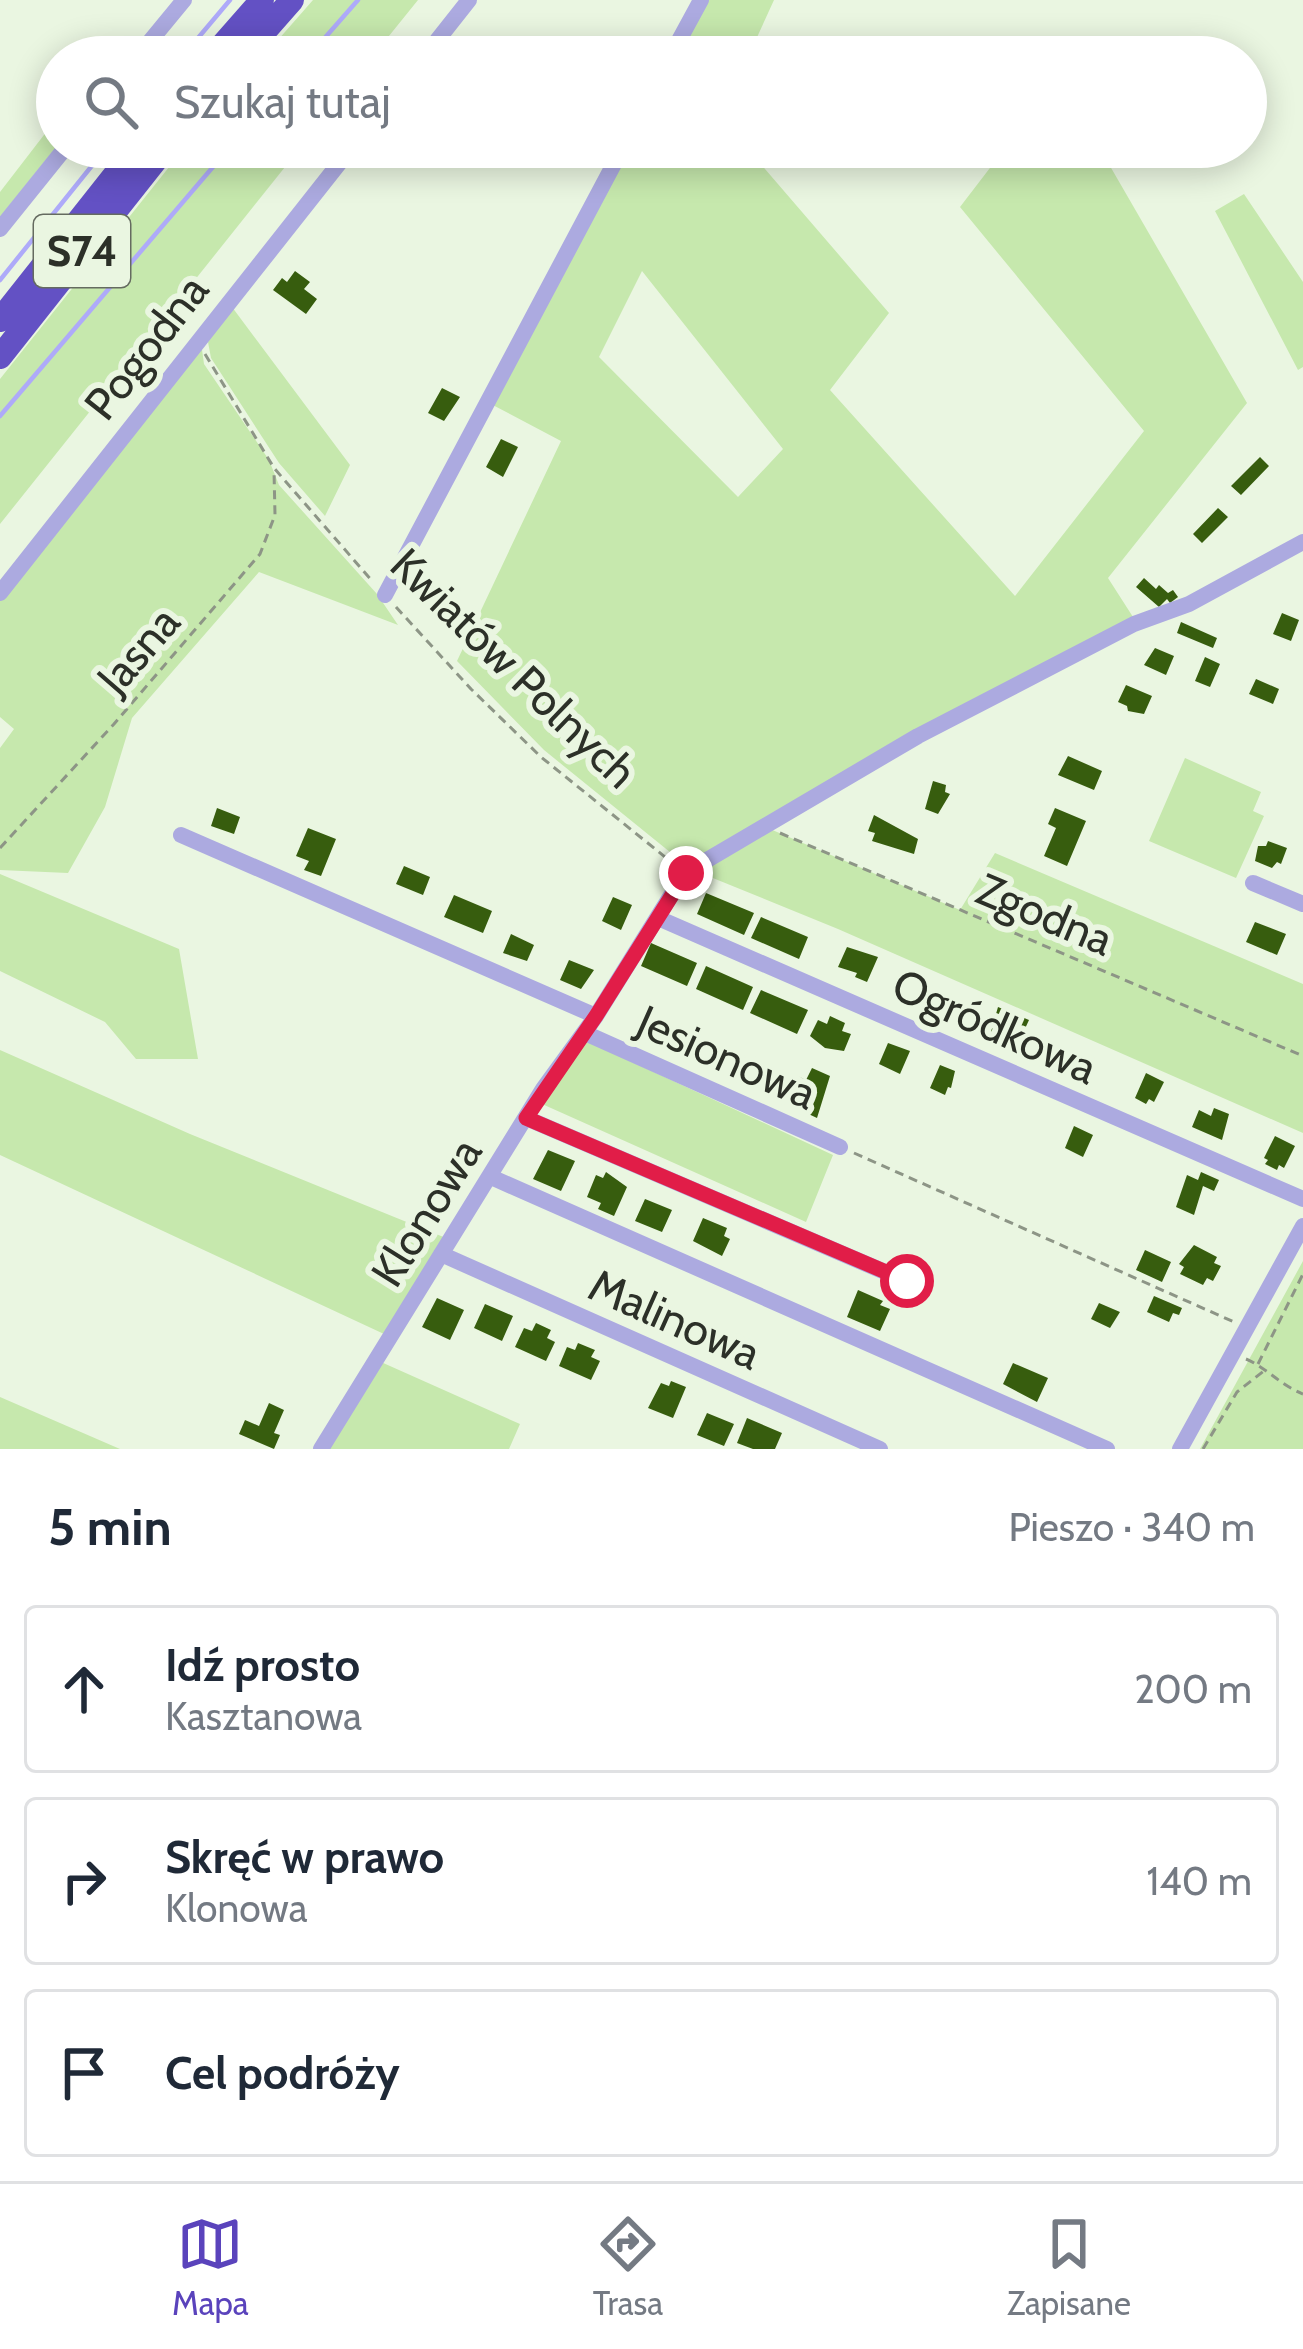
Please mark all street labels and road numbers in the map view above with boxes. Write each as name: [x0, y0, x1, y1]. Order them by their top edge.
road number: S74: [34, 215, 130, 287]
street label: Pogodna: [73, 264, 219, 430]
street label: Kwiatów Polnych: [380, 537, 648, 799]
street label: Jasna: [85, 595, 191, 705]
street label: Zgodna: [969, 861, 1121, 967]
street label: Ogródkowa: [884, 957, 1106, 1095]
street label: Jesionowa: [628, 993, 825, 1121]
street label: Klonowa: [360, 1128, 493, 1296]
street label: Malinowa: [581, 1257, 769, 1381]

